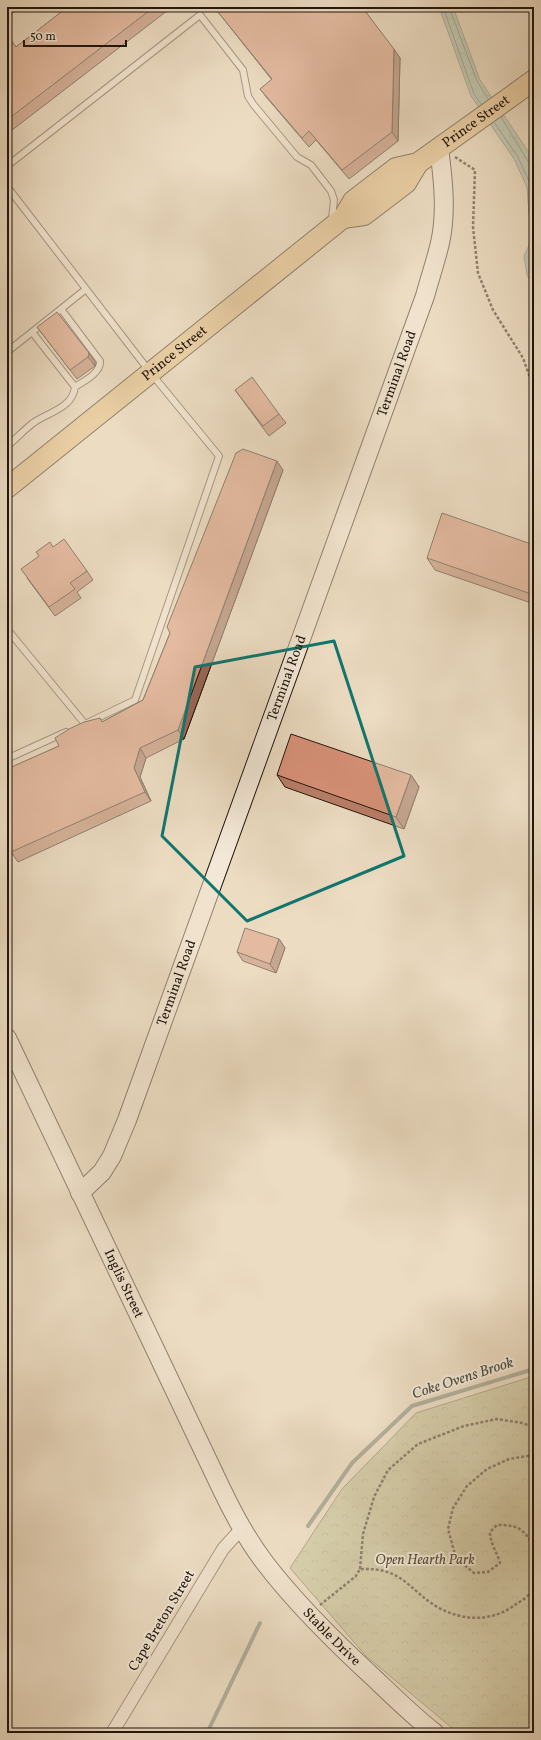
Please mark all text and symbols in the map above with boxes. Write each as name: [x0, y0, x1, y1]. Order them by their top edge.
scale bar: [24, 22, 126, 48]
text: 50 m: [30, 29, 56, 45]
street label: Prince Street: [438, 91, 514, 152]
street label: Prince Street: [138, 321, 211, 385]
street label: Terminal Road: [373, 328, 421, 419]
street label: Terminal Road: [262, 632, 311, 724]
street label: Terminal Road: [152, 937, 201, 1029]
street label: Inglis Street: [99, 1246, 148, 1321]
water label: Coke Ovens Brook: [409, 1353, 517, 1405]
park label: Open Hearth Park: [375, 1551, 475, 1570]
street label: Cape Breton Street: [124, 1567, 200, 1675]
street label: Stable Drive: [298, 1604, 365, 1671]

